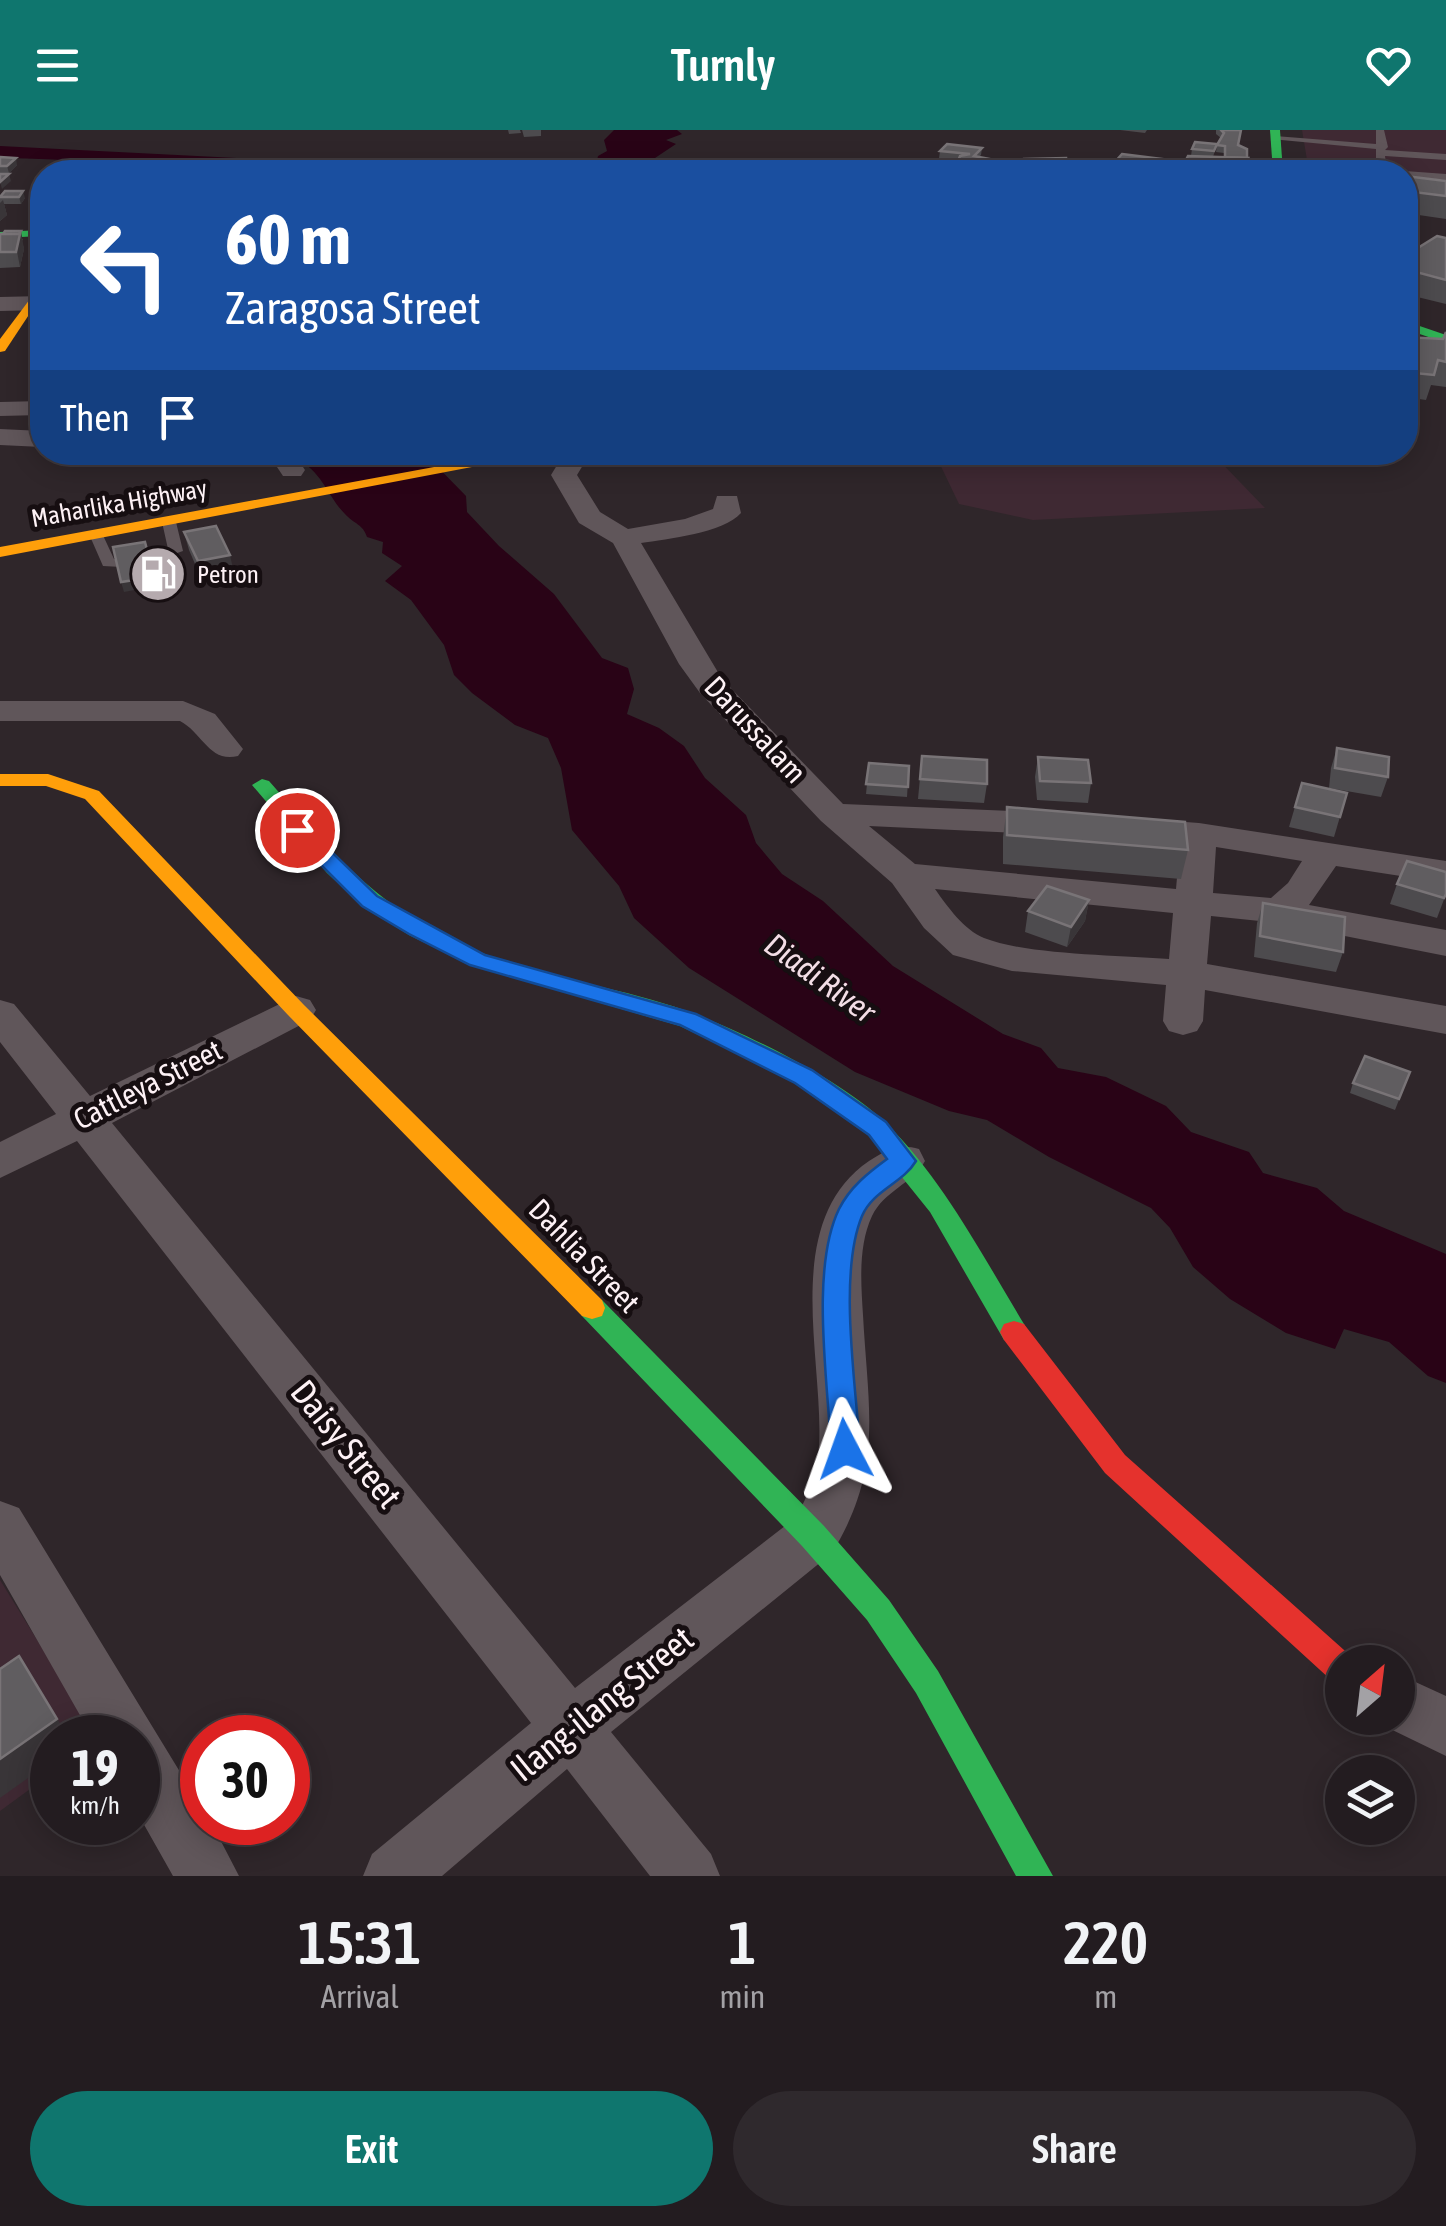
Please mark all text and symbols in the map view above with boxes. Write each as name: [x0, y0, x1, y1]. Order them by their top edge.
icon: menu: [30, 38, 85, 93]
icon: heart: [1361, 38, 1416, 93]
text: Turnly: [671, 39, 775, 91]
text: 60 m: [225, 199, 351, 279]
icon: left: [60, 200, 190, 330]
text: Zaragosa Street: [225, 282, 481, 334]
icon: arrive: [150, 390, 205, 445]
text: Then: [60, 396, 130, 439]
street label: Maharlika Highway: [29, 474, 209, 532]
fuel station icon: Petron: [128, 544, 188, 604]
place label: Petron: [197, 560, 259, 588]
street label: Darussalam: [698, 669, 813, 789]
pin: [255, 788, 340, 873]
icon: arrive: [270, 803, 325, 858]
water label: Diadi River: [758, 925, 884, 1031]
street label: Cattleya Street: [68, 1032, 227, 1136]
street label: Dahlia Street: [522, 1192, 647, 1319]
street label: Daisy Street: [283, 1372, 410, 1515]
position arrow: [793, 1397, 897, 1501]
street label: Ilang-ilang Street: [502, 1618, 700, 1789]
north arrow: [1325, 1645, 1415, 1735]
map controls: [1325, 1645, 1415, 1845]
speed limit sign: 30: [180, 1715, 310, 1845]
text: 19: [71, 1739, 118, 1797]
button: layers: [1325, 1755, 1415, 1845]
text: km/h: [70, 1791, 120, 1819]
text: 15:31: [298, 1908, 421, 1977]
text: 1: [728, 1908, 757, 1977]
text: 220: [1063, 1908, 1148, 1977]
text: Arrival: [321, 1978, 399, 2015]
text: min: [719, 1978, 765, 2015]
text: m: [1094, 1978, 1117, 2015]
button: Exit: [30, 2091, 713, 2206]
button: Share: [733, 2091, 1416, 2206]

